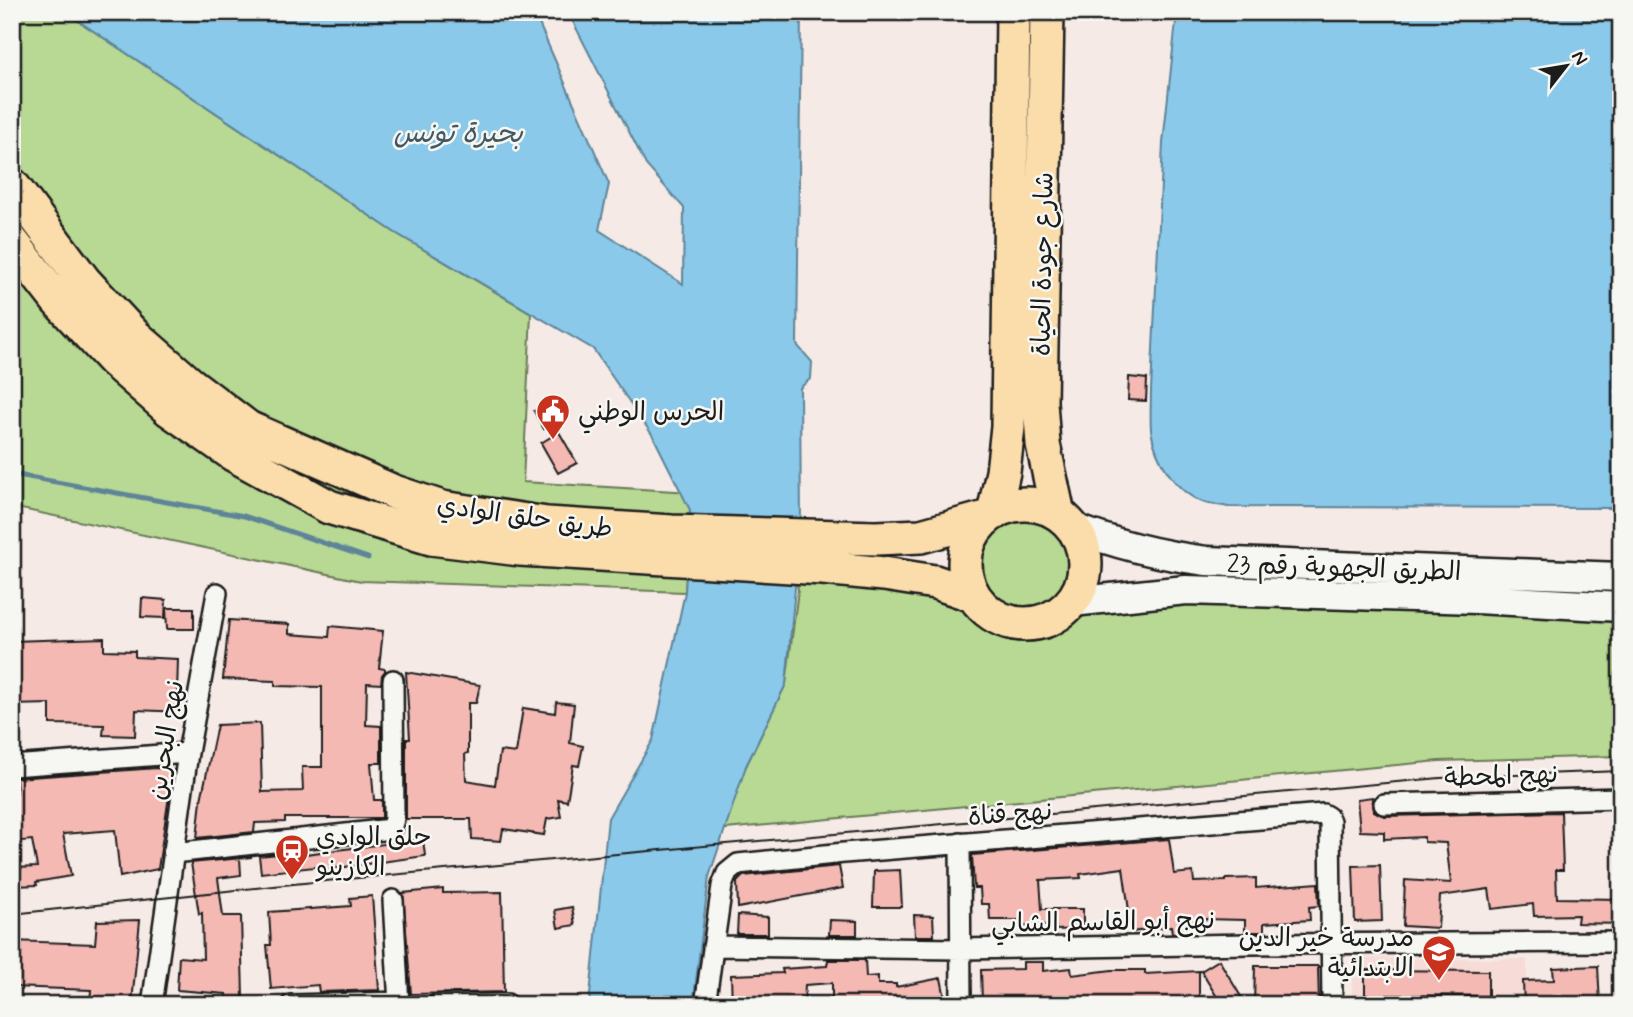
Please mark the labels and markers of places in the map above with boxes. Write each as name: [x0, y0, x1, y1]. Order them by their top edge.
public building icon: الحرس الوطني: [534, 392, 572, 441]
place label: الحرس الوطني: [578, 396, 724, 434]
place label: حلق الوادي الكازينو: [315, 821, 432, 885]
station icon: حلق الوادي الكازينو: [273, 832, 311, 881]
place label: مدرسة خير الدين الابتدائية: [1238, 922, 1414, 986]
school or university icon: مدرسة خير الدين الابتدائية: [1420, 933, 1458, 982]

